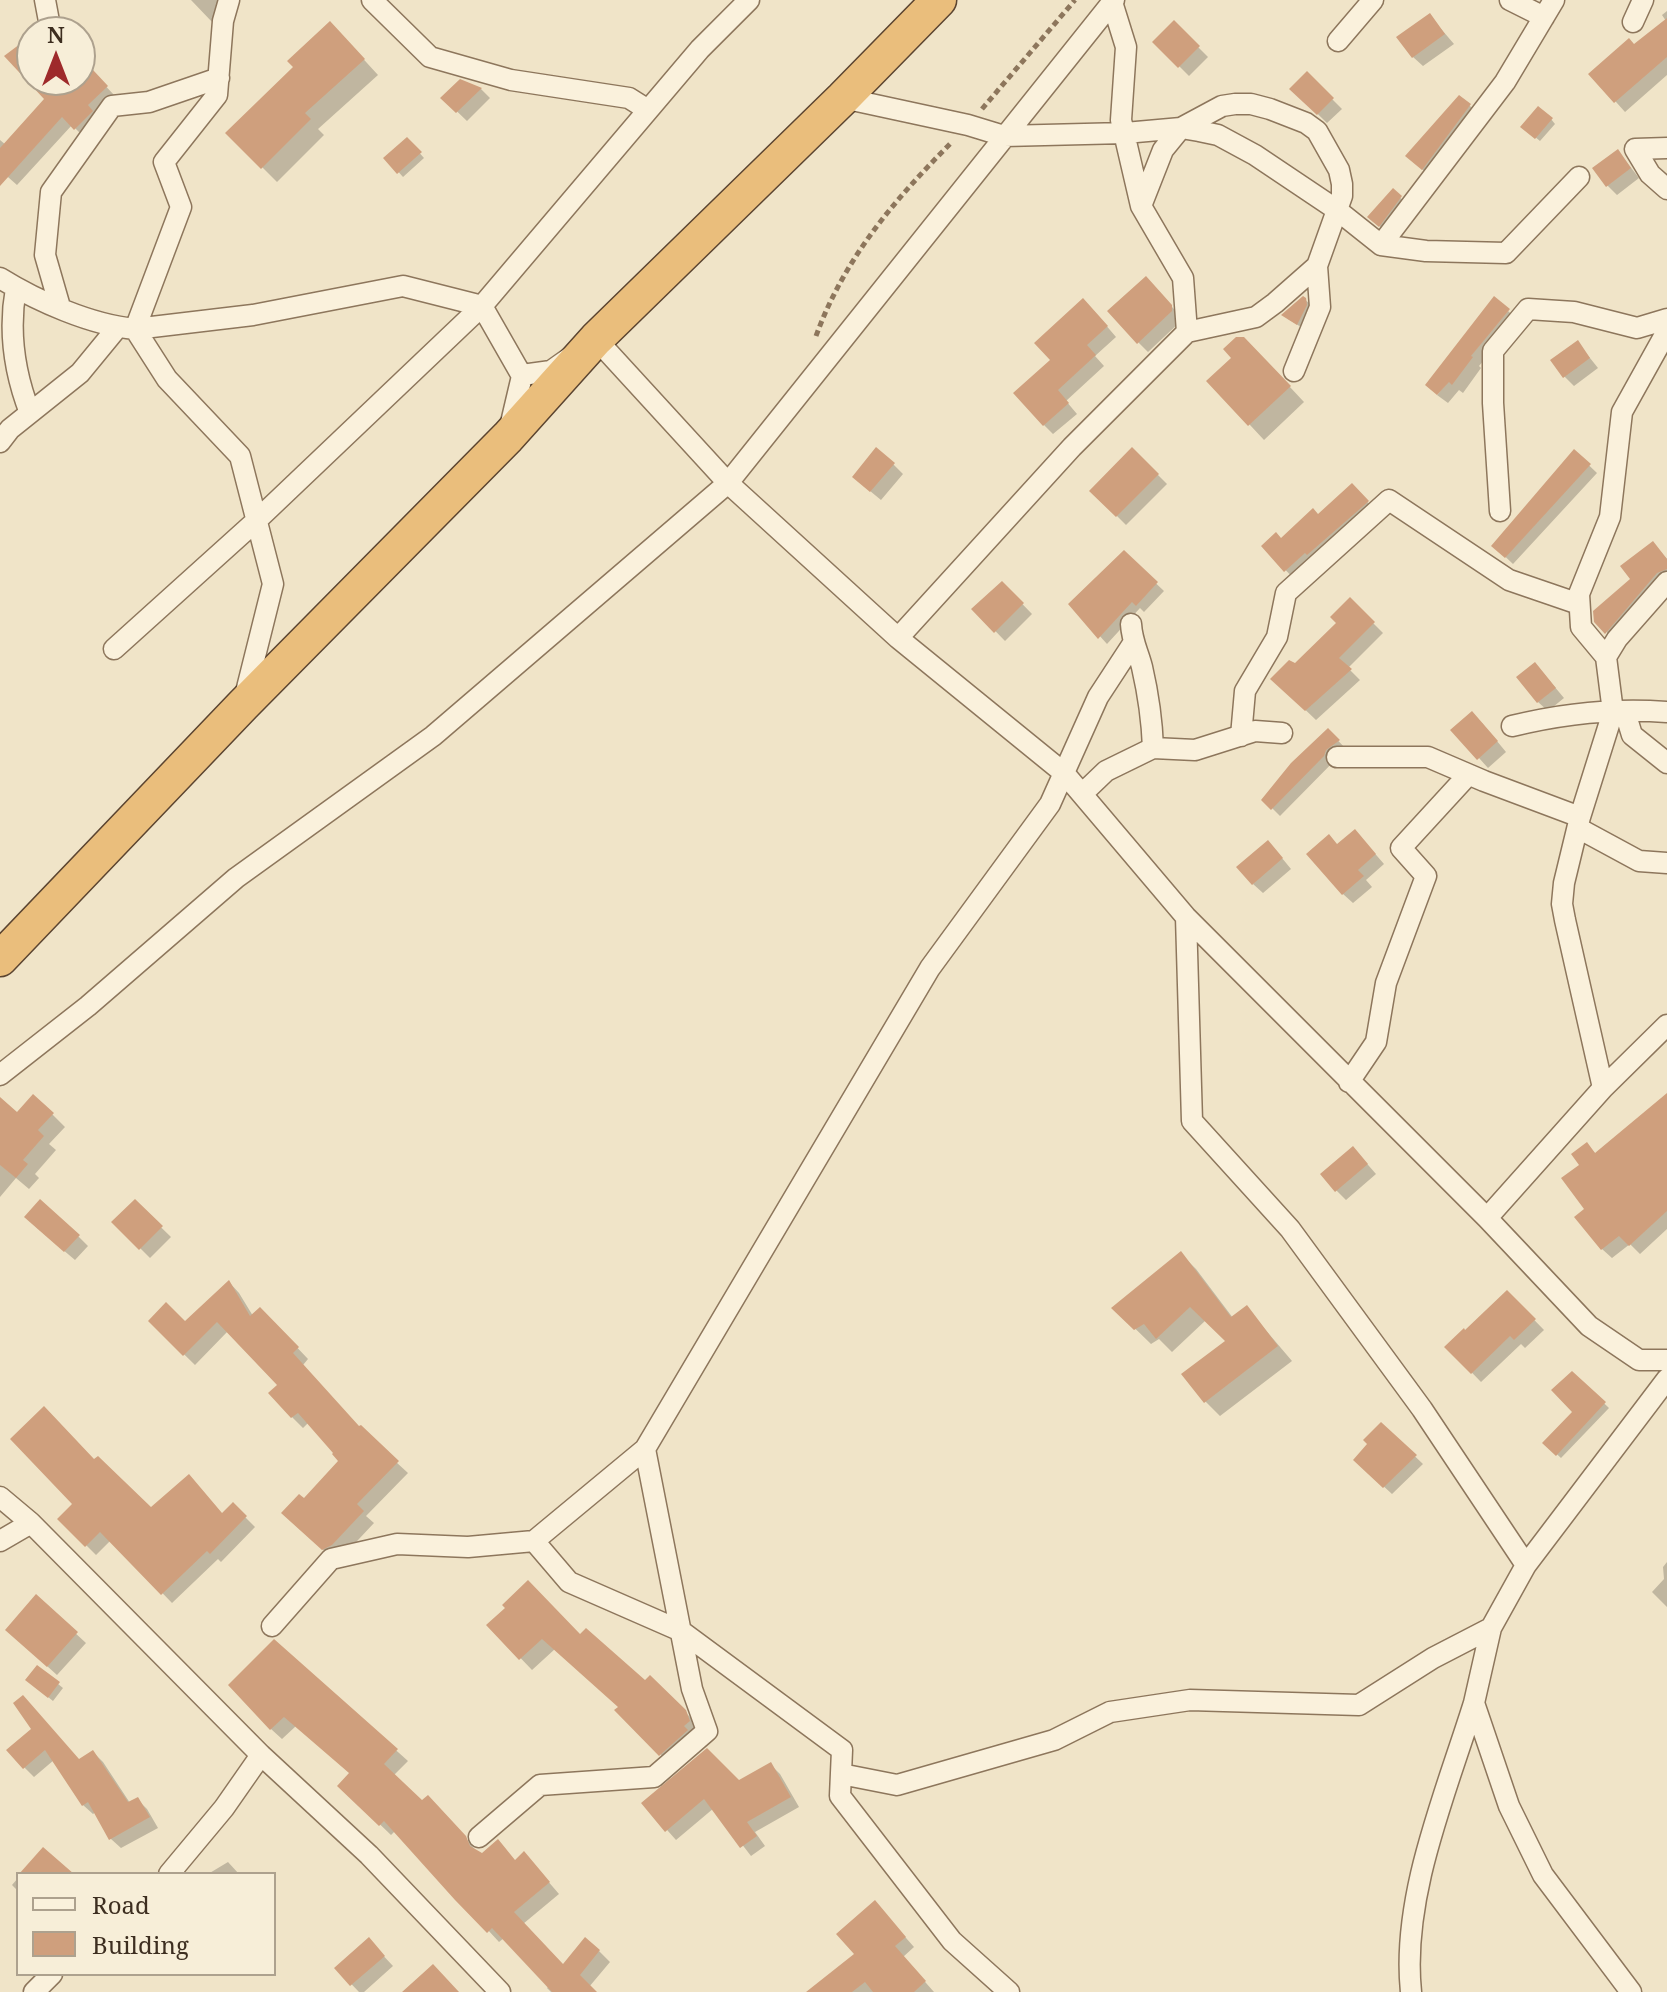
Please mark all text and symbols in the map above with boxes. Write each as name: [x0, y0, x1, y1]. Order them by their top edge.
north arrow: [16, 16, 96, 96]
text: N: [47, 19, 65, 49]
legend: [16, 1872, 276, 1976]
text: Road: [92, 1888, 150, 1921]
text: Building: [92, 1928, 189, 1961]

